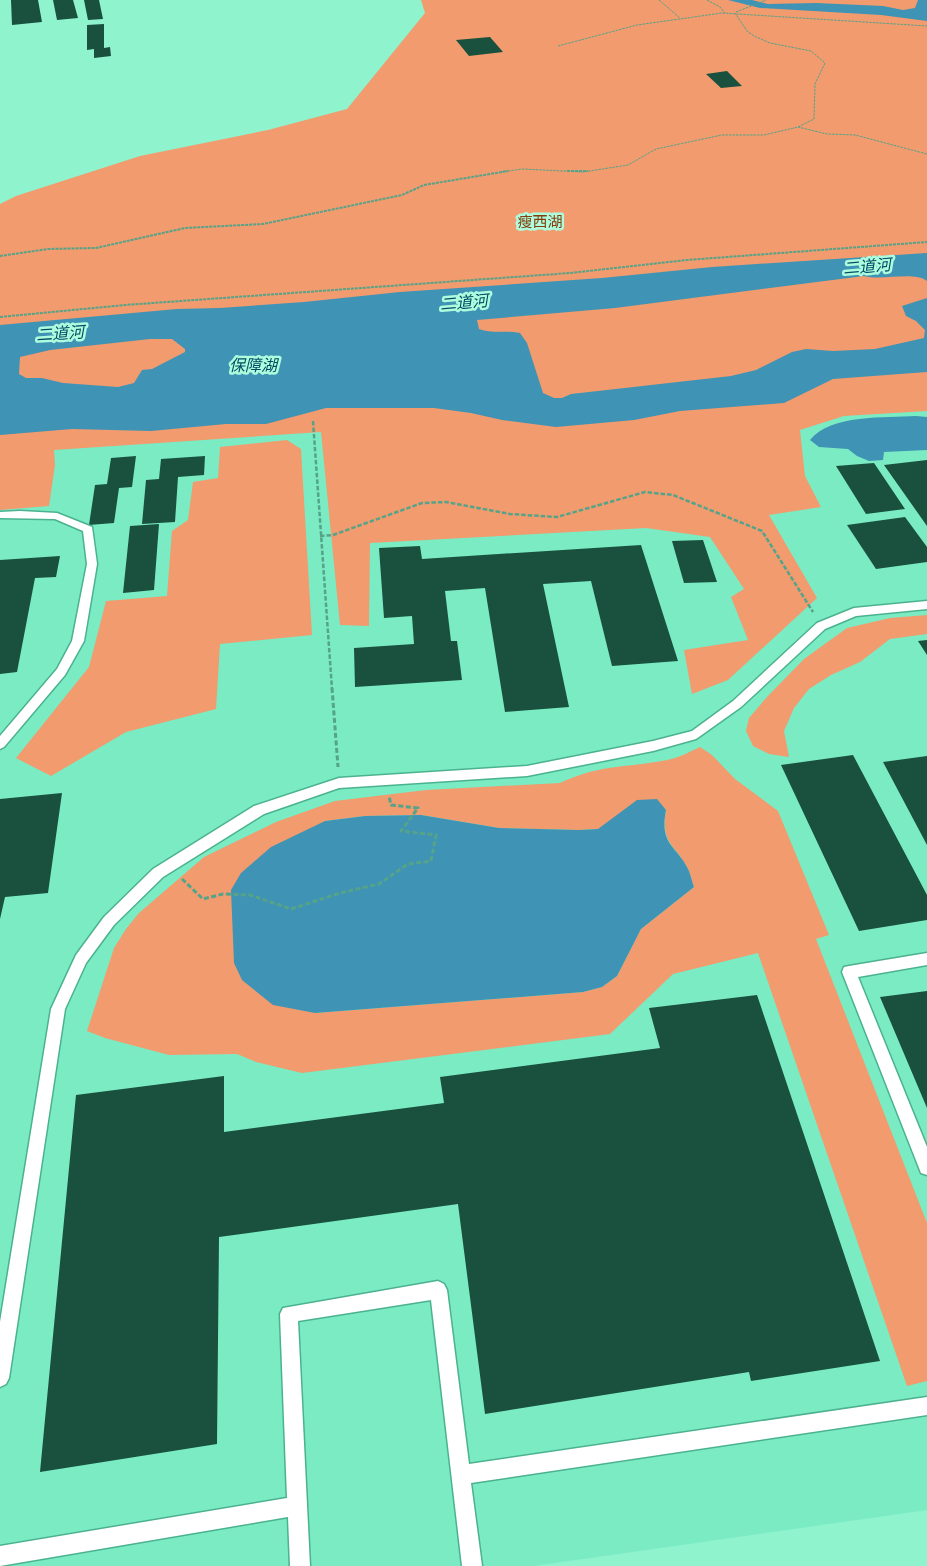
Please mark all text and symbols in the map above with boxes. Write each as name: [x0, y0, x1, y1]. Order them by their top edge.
park label: 瘦西湖: [517, 213, 563, 230]
water label: 二道河: [842, 255, 895, 277]
water label: 二道河: [439, 291, 492, 313]
water label: 二道河: [35, 322, 88, 344]
water label: 保障湖: [229, 356, 280, 374]

